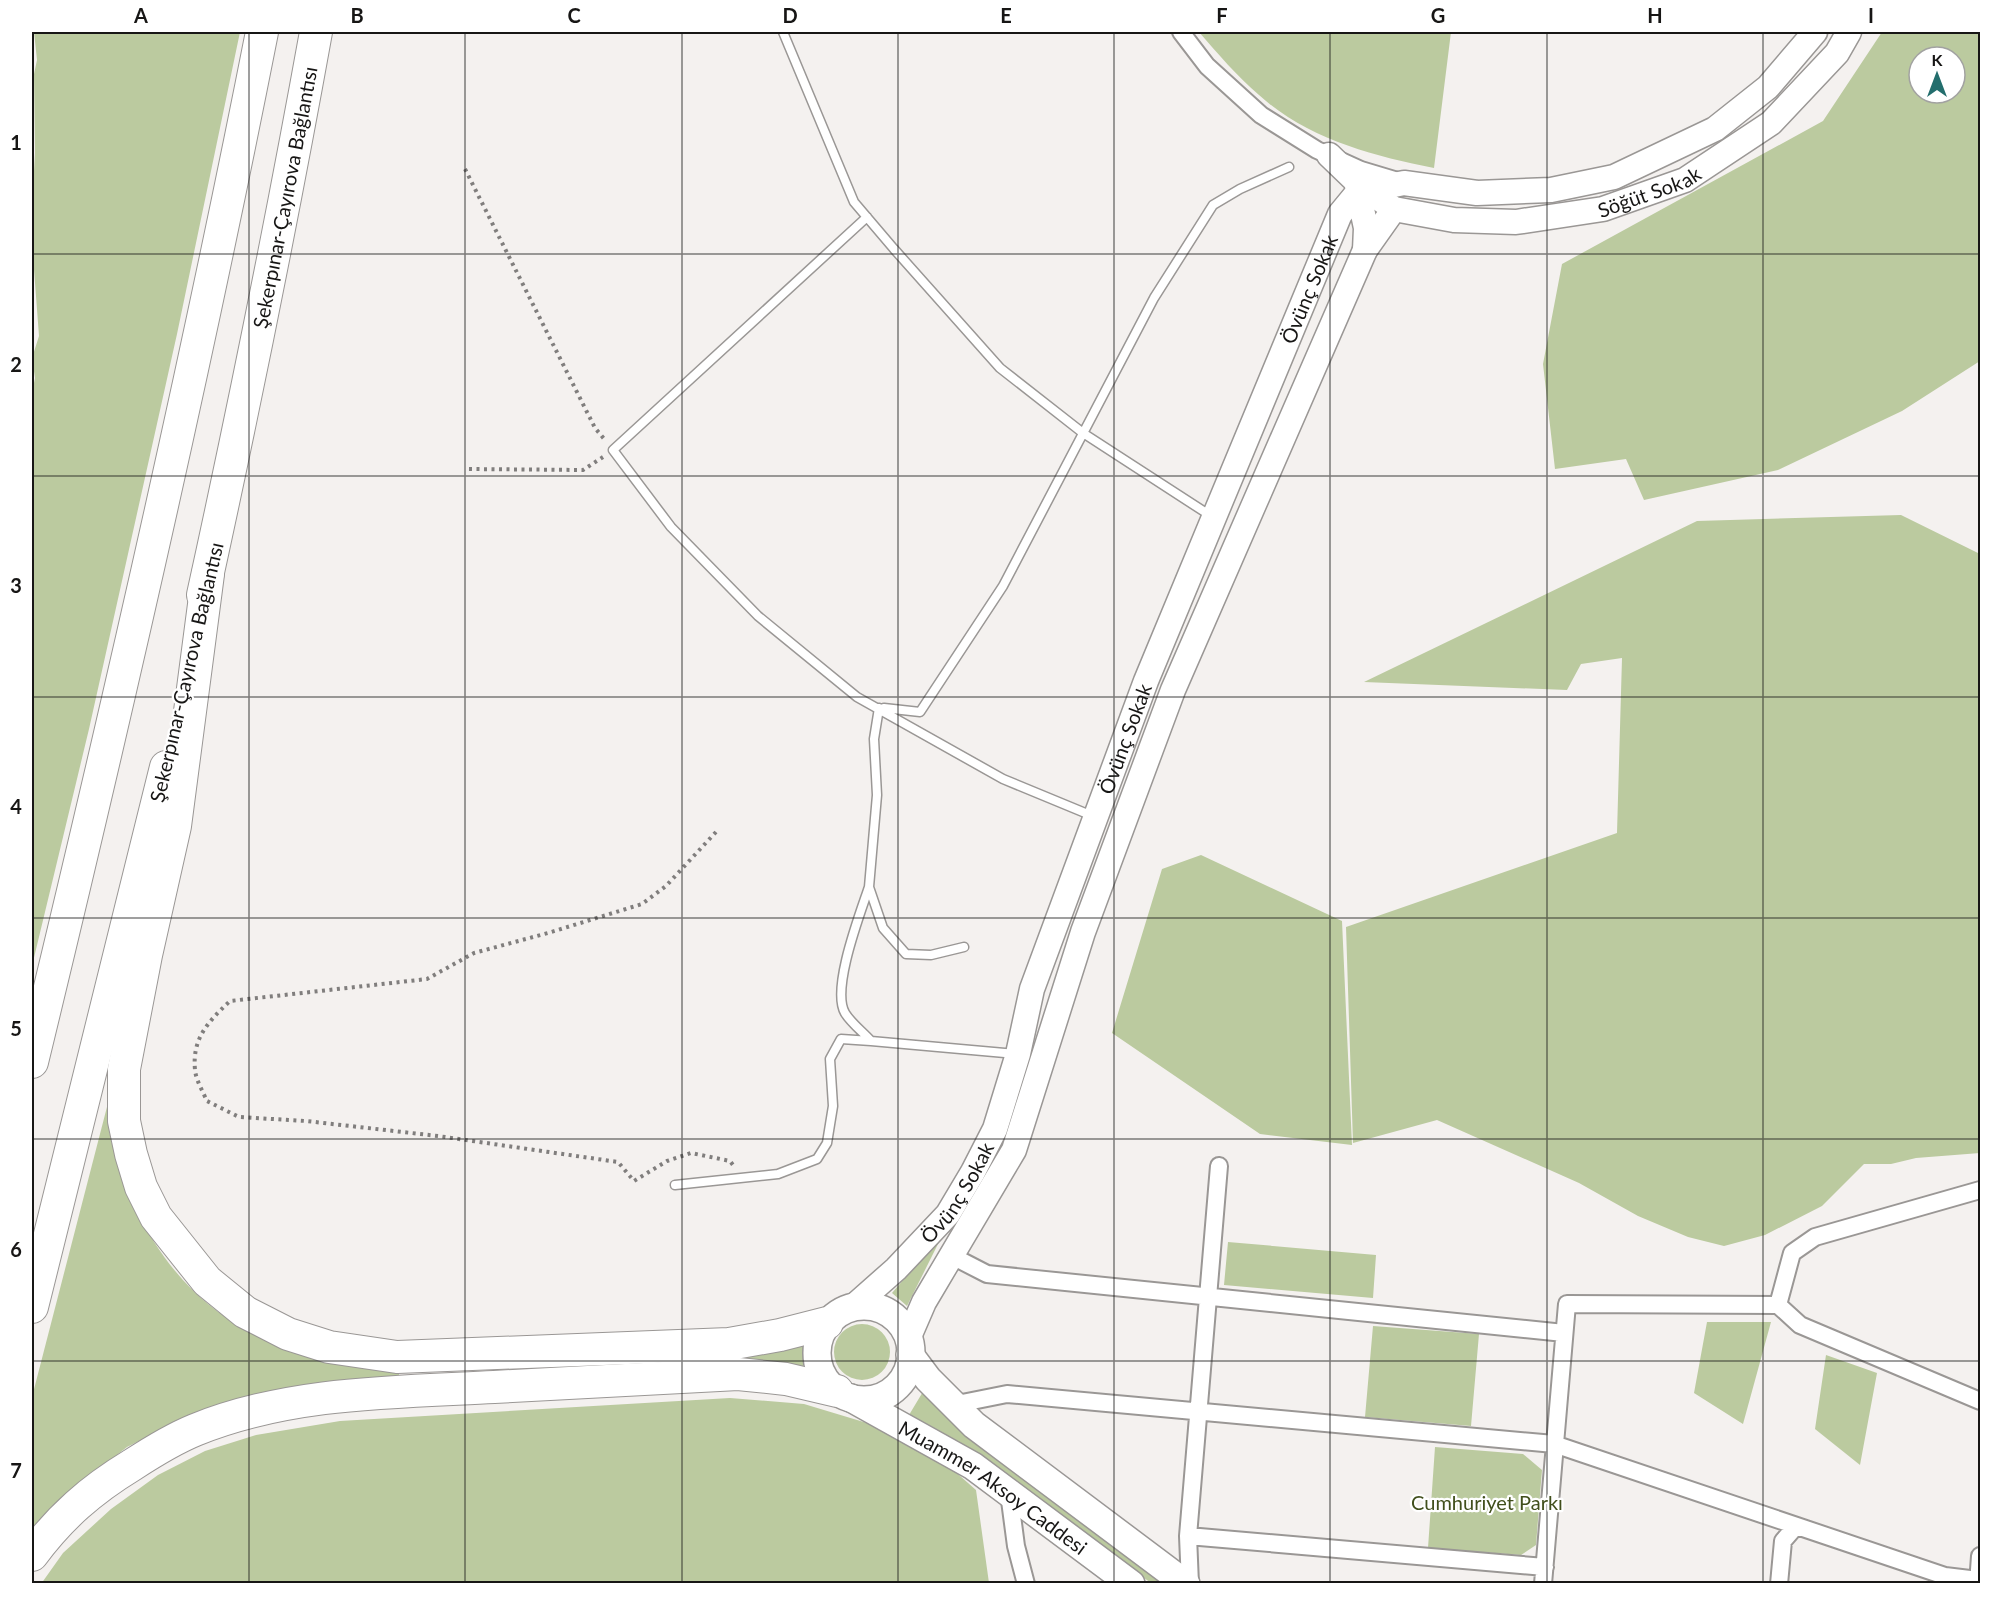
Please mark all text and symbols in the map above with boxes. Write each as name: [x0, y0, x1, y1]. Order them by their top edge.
text: A: [133, 3, 148, 27]
text: B: [350, 3, 364, 27]
text: C: [567, 3, 581, 27]
text: D: [782, 3, 798, 27]
text: E: [1000, 3, 1012, 27]
text: F: [1216, 3, 1228, 27]
text: G: [1431, 3, 1445, 27]
text: H: [1647, 3, 1663, 27]
text: I: [1868, 3, 1874, 27]
north arrow: [1907, 45, 1967, 105]
text: K: [1932, 50, 1944, 69]
street label: Şekerpınar-Çayırova Bağlantısı: [248, 64, 322, 330]
text: 1: [10, 130, 22, 154]
street label: Söğüt Sokak: [1594, 160, 1706, 222]
street label: Övünç Sokak: [1276, 230, 1342, 347]
text: 2: [10, 352, 22, 376]
street label: Şekerpınar-Çayırova Bağlantısı: [144, 540, 228, 804]
text: 3: [10, 573, 22, 597]
street label: Övünç Sokak: [1093, 680, 1156, 797]
text: 4: [10, 794, 22, 818]
text: 5: [10, 1016, 22, 1040]
street label: Övünç Sokak: [915, 1137, 999, 1248]
text: 6: [10, 1237, 22, 1261]
street label: Muammer Aksoy Caddesi: [895, 1415, 1092, 1559]
text: 7: [10, 1458, 22, 1482]
park label: Cumhuriyet Parkı: [1411, 1490, 1563, 1514]

